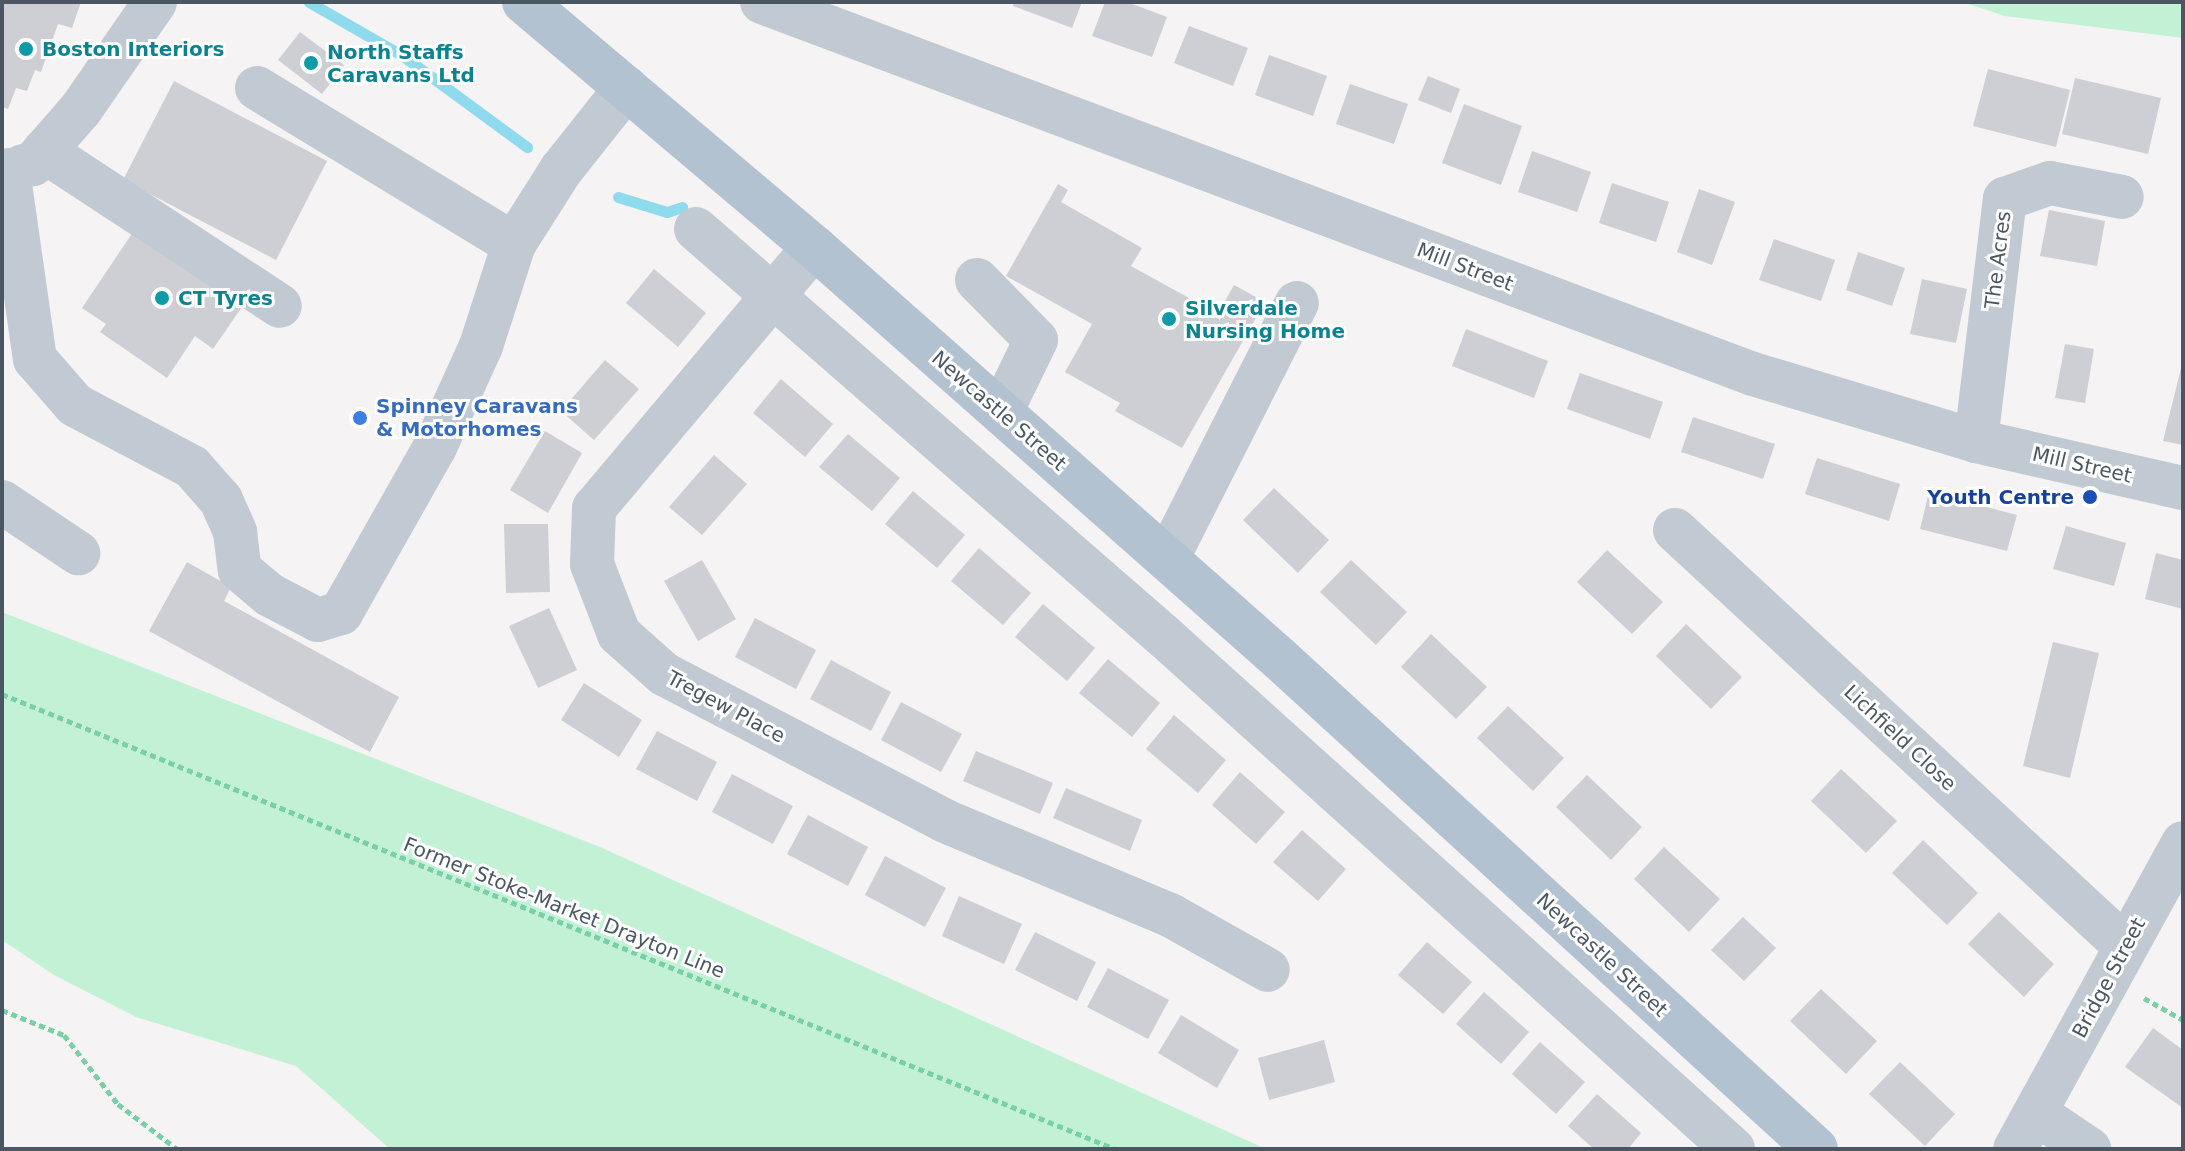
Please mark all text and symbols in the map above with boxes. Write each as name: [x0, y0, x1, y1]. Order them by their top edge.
place label: Boston Interiors: [42, 37, 224, 61]
marker: Boston Interiors: [17, 40, 35, 58]
place label: North Staffs Caravans Ltd: [327, 40, 475, 87]
marker: North Staffs Caravans Ltd: [302, 54, 320, 72]
street label: The Acres: [1980, 210, 2016, 310]
street label: Mill Street: [1414, 238, 1516, 296]
place label: CT Tyres: [178, 286, 273, 310]
marker: CT Tyres: [153, 289, 171, 307]
place label: Silverdale Nursing Home: [1185, 296, 1345, 343]
marker: Silverdale Nursing Home: [1160, 310, 1178, 328]
street label: Newcastle Street: [927, 346, 1071, 476]
place label: Spinney Caravans & Motorhomes: [376, 394, 578, 441]
marker: Spinney Caravans & Motorhomes: [351, 409, 369, 427]
street label: Mill Street: [2030, 442, 2134, 488]
place label: Youth Centre: [1927, 485, 2074, 509]
marker: Youth Centre: [2081, 488, 2099, 506]
street label: Tregew Place: [663, 666, 789, 748]
street label: Lichfield Close: [1839, 680, 1961, 796]
street label: Former Stoke-Market Drayton Line: [400, 832, 728, 984]
street label: Newcastle Street: [1532, 888, 1672, 1022]
street label: Bridge Street: [2067, 914, 2151, 1042]

